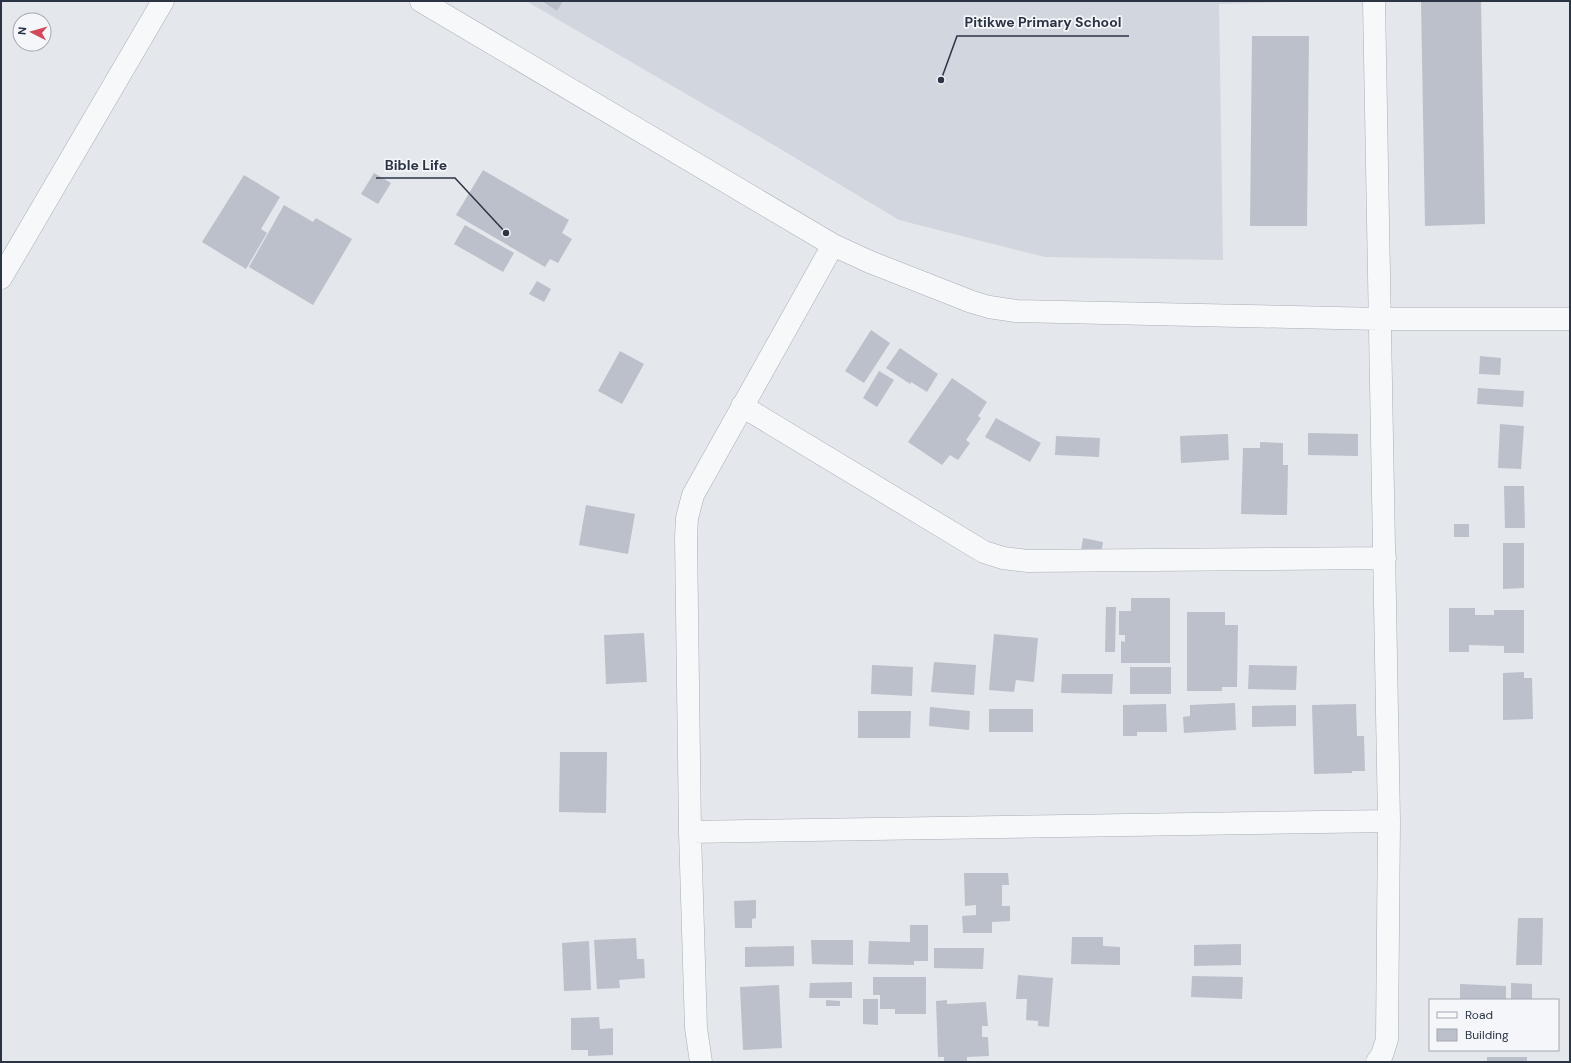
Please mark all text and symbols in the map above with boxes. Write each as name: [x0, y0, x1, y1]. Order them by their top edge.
callout: Pitikwe Primary School: [957, 10, 1129, 36]
north arrow: [12, 12, 52, 52]
text: Pitikwe Primary School: [965, 13, 1121, 31]
text: N: [15, 26, 29, 36]
callout: Bible Life: [376, 152, 455, 178]
text: Bible Life: [385, 156, 447, 174]
legend: [1429, 999, 1559, 1051]
text: Road: [1465, 1007, 1493, 1023]
text: Building: [1465, 1027, 1509, 1043]

